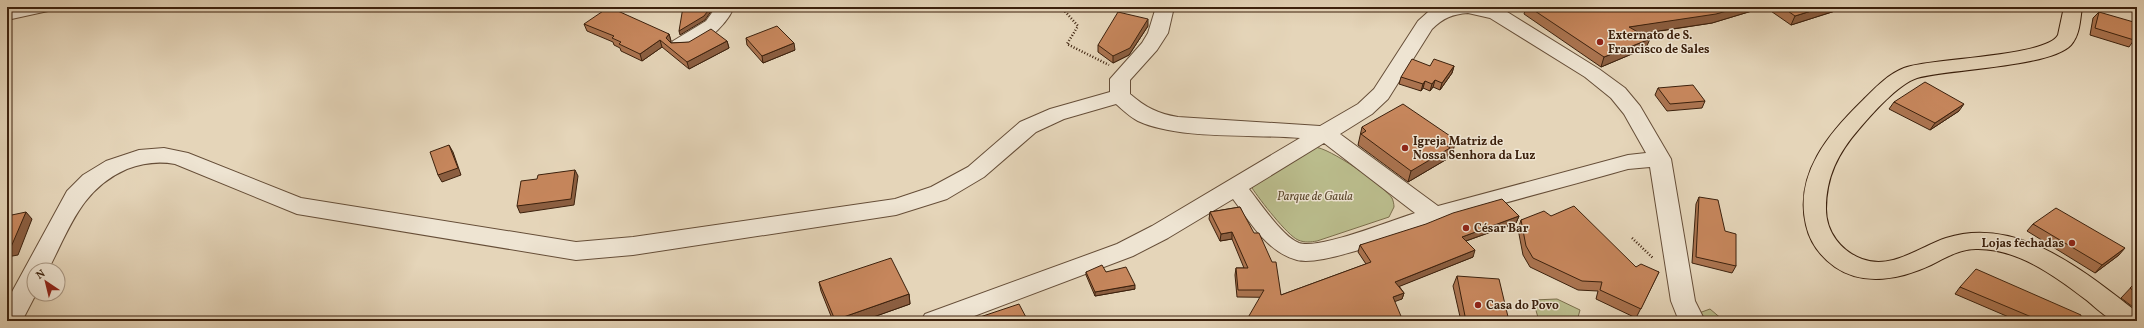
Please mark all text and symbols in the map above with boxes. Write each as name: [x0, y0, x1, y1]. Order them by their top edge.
place label: Externato de S. Francisco de Sales: [1608, 28, 1710, 58]
marker: Externato de S. Francisco de Sales: [1595, 37, 1605, 47]
place label: Igreja Matriz de Nossa Senhora da Luz: [1413, 134, 1535, 164]
marker: Igreja Matriz de Nossa Senhora da Luz: [1400, 143, 1410, 153]
park label: Parque de Gaula: [1277, 189, 1353, 205]
place label: César Bar: [1474, 221, 1529, 237]
marker: César Bar: [1461, 223, 1471, 233]
place label: Lojas fechadas: [1982, 236, 2064, 252]
marker: Lojas fechadas: [2067, 238, 2077, 248]
north arrow: [26, 262, 66, 302]
text: N: [34, 267, 49, 283]
place label: Casa do Povo: [1486, 298, 1559, 314]
marker: Casa do Povo: [1473, 300, 1483, 310]

